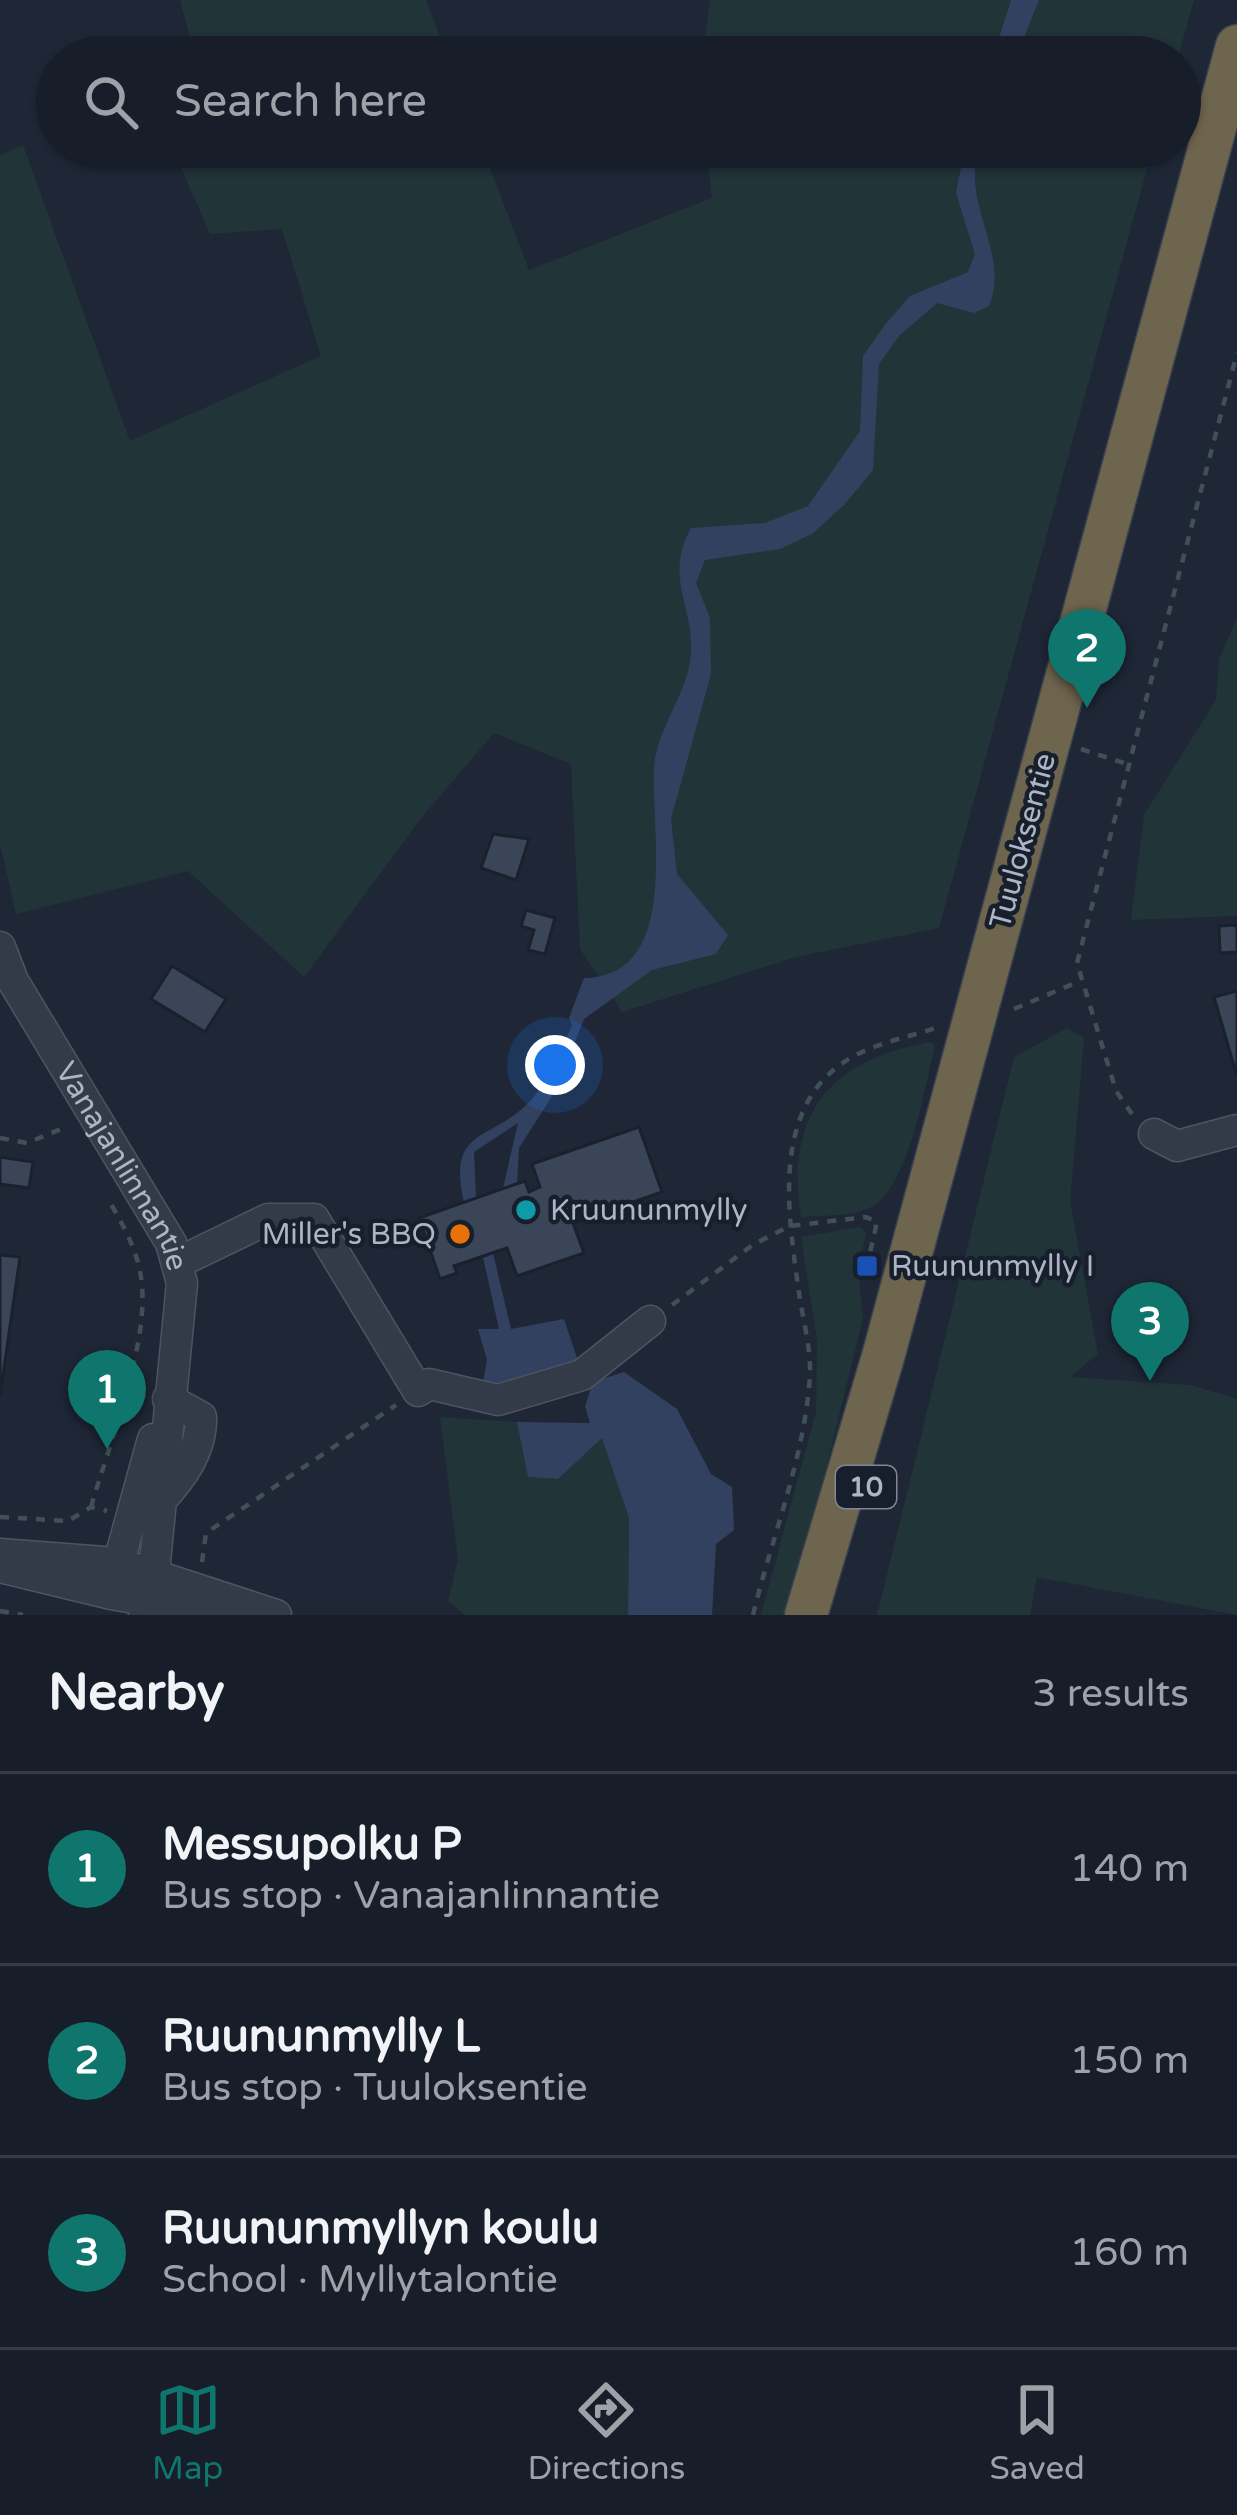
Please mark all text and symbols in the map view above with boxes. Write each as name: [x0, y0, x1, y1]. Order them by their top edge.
search box: [36, 36, 1201, 168]
icon: search: [78, 69, 144, 135]
text: Search here: [174, 75, 427, 129]
pin: 2: [1048, 609, 1126, 708]
street label: Tuuloksentie: [982, 749, 1064, 933]
your location: [525, 1035, 585, 1095]
street label: Vanajanlinnantie: [47, 1055, 196, 1275]
place label: Kruununmylly: [550, 1192, 747, 1229]
marker: Kruununmylly: [513, 1197, 539, 1223]
place label: Miller's BBQ: [262, 1216, 436, 1253]
marker: Miller's BBQ: [447, 1221, 473, 1247]
place label: Ruununmylly I: [891, 1248, 1094, 1285]
marker: Ruununmylly I: [854, 1253, 880, 1279]
pin: 3: [1111, 1282, 1189, 1381]
pin: 1: [68, 1350, 146, 1449]
road number: 10: [836, 1466, 896, 1508]
text: Nearby: [48, 1662, 225, 1724]
text: 3 results: [1032, 1670, 1189, 1717]
text: Messupolku P: [162, 1818, 462, 1872]
text: 1: [75, 1845, 99, 1892]
text: 140 m: [1070, 1845, 1189, 1892]
text: Bus stop · Vanajanlinnantie: [162, 1872, 660, 1919]
text: Ruununmylly L: [162, 2010, 480, 2064]
text: 2: [75, 2037, 99, 2084]
text: 150 m: [1070, 2037, 1189, 2084]
text: Bus stop · Tuuloksentie: [162, 2064, 587, 2111]
text: Ruununmyllyn koulu: [162, 2202, 599, 2256]
text: 3: [75, 2229, 99, 2276]
text: 160 m: [1070, 2229, 1189, 2276]
text: School · Myllytalontie: [162, 2256, 558, 2303]
tab: Map: [152, 2377, 223, 2488]
tab: Directions: [527, 2377, 685, 2488]
tab: Saved: [990, 2377, 1085, 2488]

